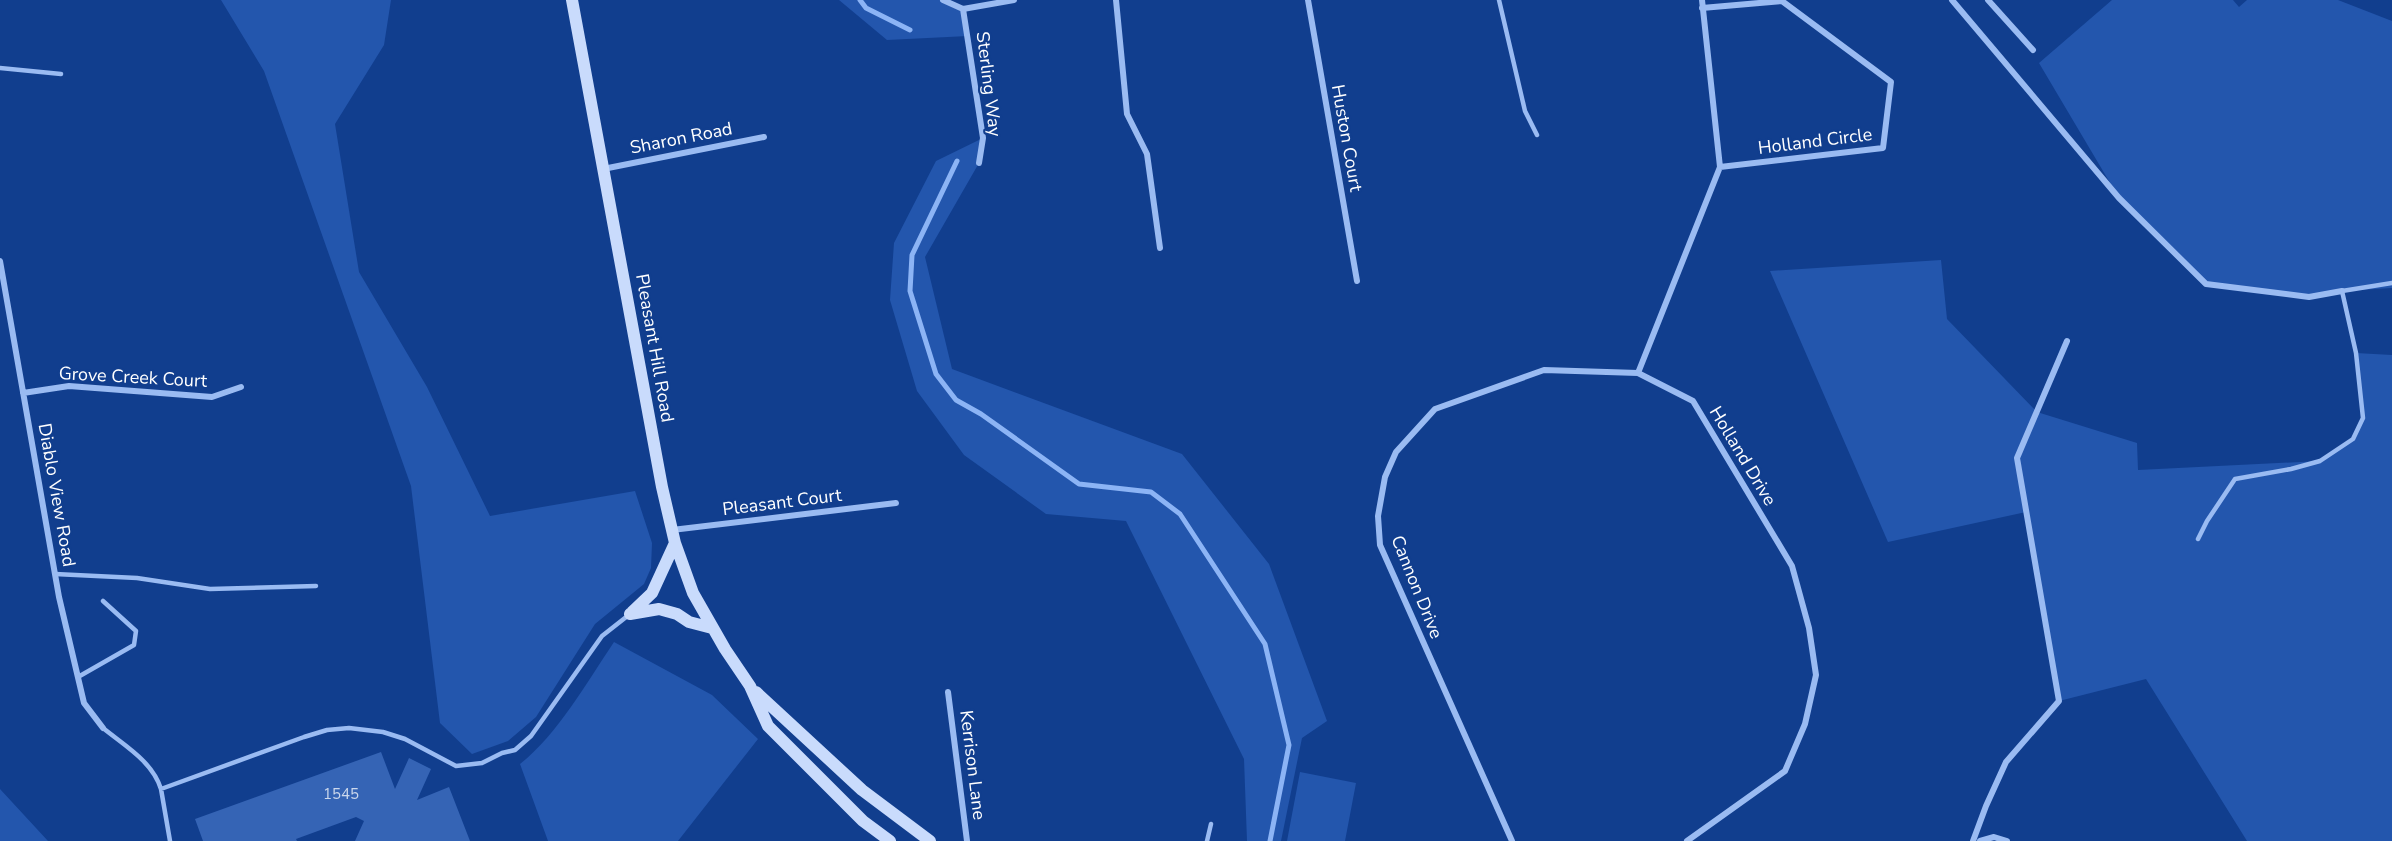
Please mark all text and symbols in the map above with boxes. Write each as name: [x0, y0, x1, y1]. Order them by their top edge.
street label: Sterling Way: [971, 30, 1007, 139]
street label: Huston Court: [1326, 83, 1368, 194]
street label: Sharon Road: [628, 116, 734, 160]
street label: Holland Circle: [1756, 122, 1874, 160]
street label: Pleasant Hill Road: [630, 272, 680, 424]
street label: Grove Creek Court: [58, 361, 209, 393]
street label: Holland Drive: [1704, 402, 1782, 510]
street label: Diablo View Road: [33, 421, 81, 569]
street label: Pleasant Court: [721, 483, 844, 521]
street label: Cannon Drive: [1385, 532, 1449, 642]
street label: Kerrison Lane: [954, 709, 992, 821]
house number: 1545: [323, 784, 359, 804]

